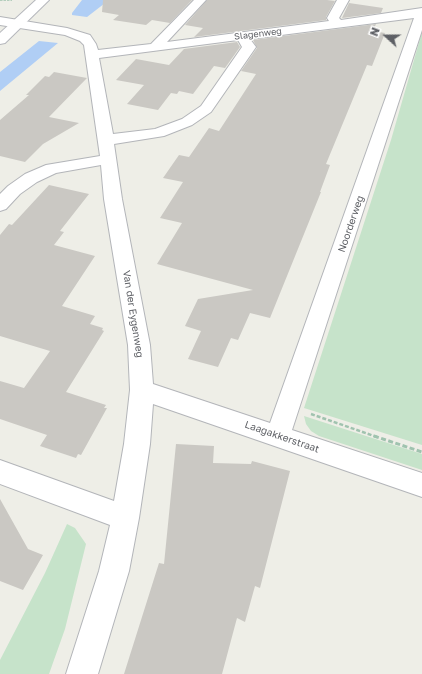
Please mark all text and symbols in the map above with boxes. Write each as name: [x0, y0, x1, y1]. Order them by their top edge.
north arrow: [366, 16, 406, 56]
text: N: [367, 25, 382, 38]
street label: Slagenweg: [234, 26, 282, 42]
street label: Noorderweg: [336, 194, 366, 254]
street label: Van der Eygenweg: [120, 270, 146, 358]
street label: Laagakkerstraat: [243, 419, 321, 455]

